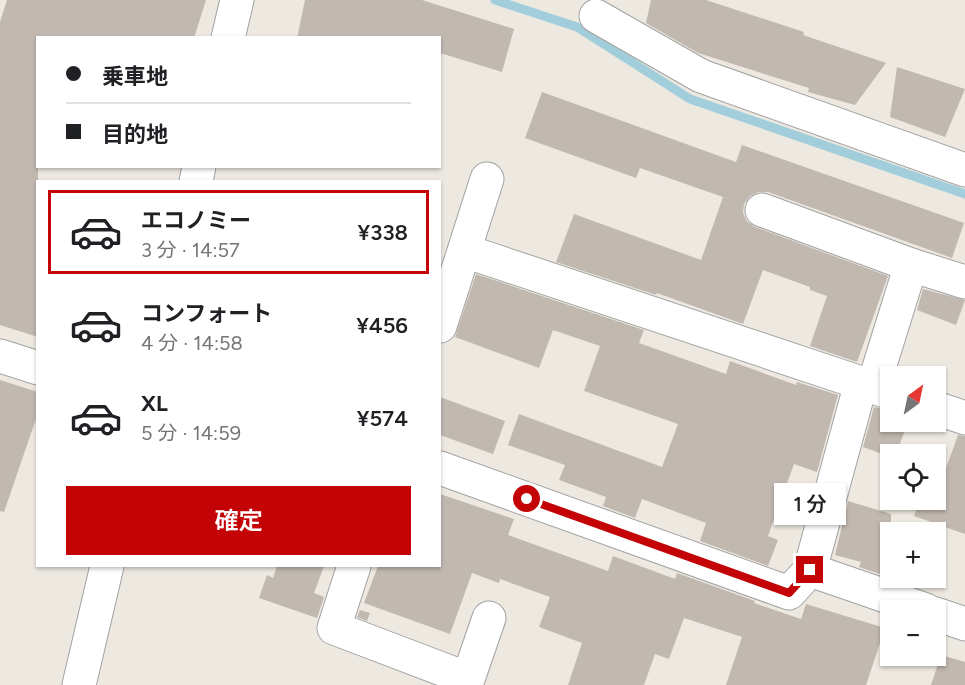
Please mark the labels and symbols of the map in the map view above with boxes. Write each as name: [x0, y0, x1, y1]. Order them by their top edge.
north arrow: [880, 366, 946, 432]
callout: 1 分: [774, 483, 846, 525]
route start: [513, 485, 540, 512]
route end: [796, 556, 823, 583]

